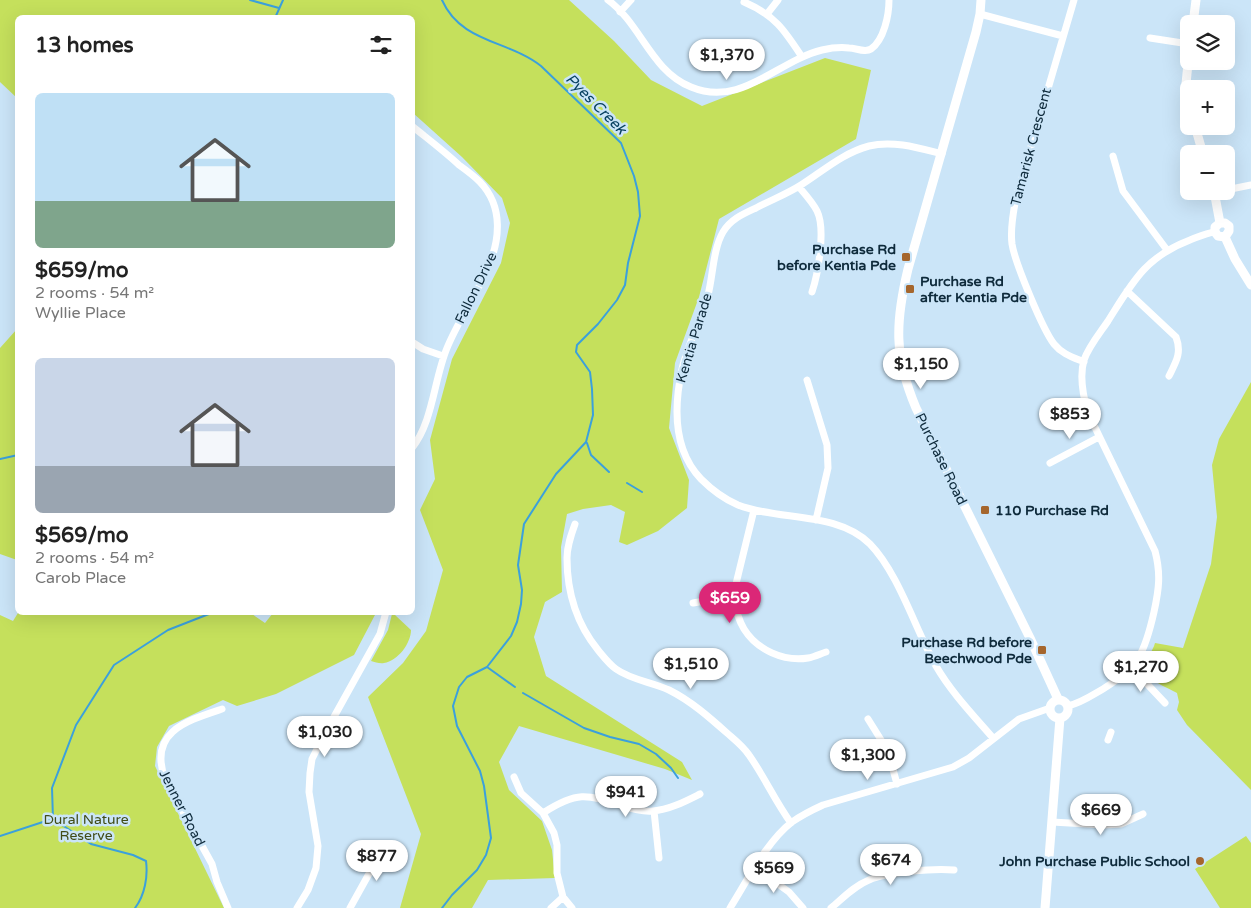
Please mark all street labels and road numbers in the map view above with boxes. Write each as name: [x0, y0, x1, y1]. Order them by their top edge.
street label: Tamarisk Crescent: [1007, 86, 1055, 208]
street label: Fallon Drive: [451, 249, 501, 327]
street label: Kentia Parade: [672, 291, 716, 385]
street label: Purchase Road: [911, 410, 971, 508]
street label: Jenner Road: [155, 767, 209, 849]

